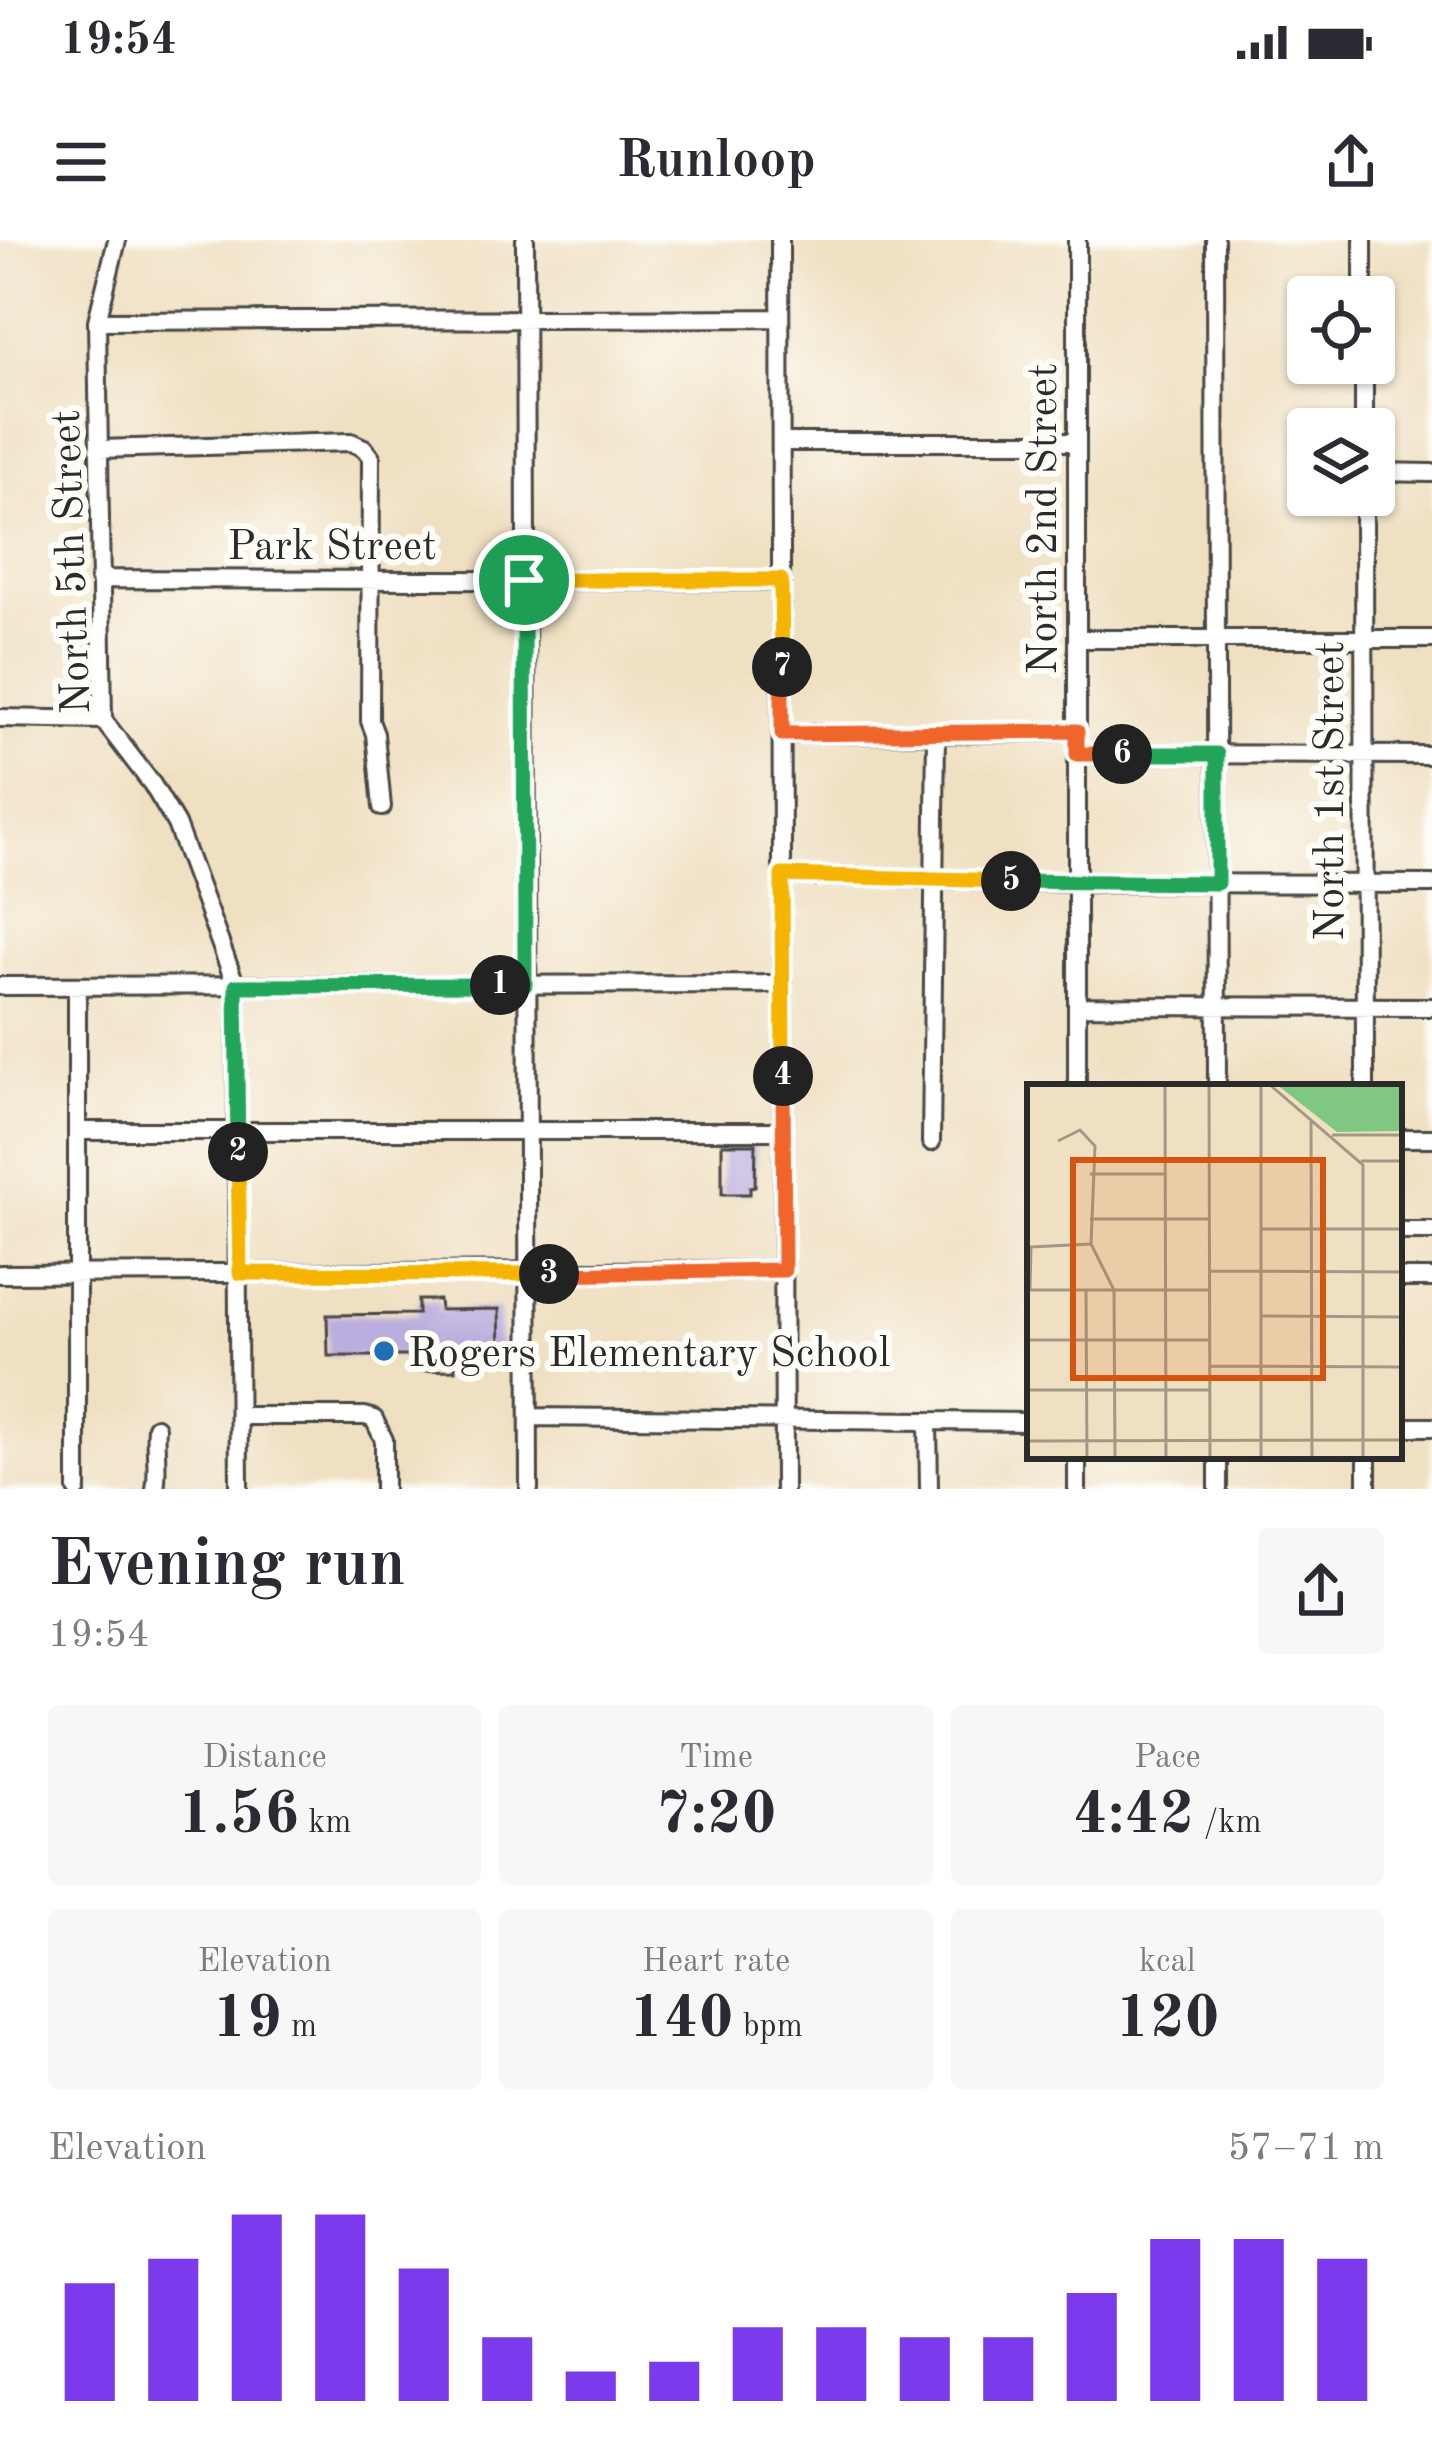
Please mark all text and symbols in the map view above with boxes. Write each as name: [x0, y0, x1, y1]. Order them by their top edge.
text: 19:54: [60, 19, 177, 64]
icon: menu: [48, 129, 114, 195]
icon: share: [1318, 129, 1384, 195]
text: Runloop: [616, 135, 816, 189]
map controls: [1287, 276, 1395, 516]
button: locate: [1287, 276, 1395, 384]
street label: North 2nd Street: [1024, 363, 1066, 675]
button: layers: [1287, 408, 1395, 516]
street label: North 5th Street: [47, 409, 99, 715]
street label: Park Street: [227, 527, 437, 569]
pin: [473, 529, 575, 631]
icon: arrive: [491, 547, 557, 613]
pin: 7: [752, 637, 812, 697]
street label: North 1st Street: [1311, 641, 1353, 941]
text: 7: [772, 650, 792, 683]
pin: 6: [1092, 724, 1152, 784]
text: 6: [1112, 737, 1132, 770]
pin: 5: [981, 851, 1041, 911]
text: 5: [1001, 864, 1021, 897]
pin: 1: [470, 955, 530, 1015]
text: 1: [490, 968, 510, 1001]
pin: 4: [753, 1046, 813, 1106]
text: 4: [773, 1059, 793, 1092]
inset map: [1027, 1084, 1402, 1459]
pin: 2: [208, 1122, 268, 1182]
text: 2: [228, 1135, 248, 1168]
pin: 3: [519, 1244, 579, 1304]
text: 3: [539, 1257, 559, 1290]
place label: Rogers Elementary School: [408, 1334, 890, 1376]
marker: Rogers Elementary School: [371, 1338, 397, 1364]
button: share: [1258, 1528, 1384, 1654]
text: Evening run: [48, 1534, 406, 1600]
text: 19:54: [48, 1616, 149, 1655]
text: Distance: [203, 1742, 327, 1775]
text: Time: [679, 1742, 753, 1775]
text: Pace: [1134, 1742, 1201, 1775]
text: 1.56: [178, 1786, 299, 1846]
text: 7:20: [655, 1786, 777, 1846]
text: 4:42: [1073, 1786, 1194, 1846]
text: km: [299, 1807, 352, 1840]
text: /km: [1194, 1807, 1262, 1840]
text: Elevation: [198, 1946, 332, 1979]
text: Heart rate: [642, 1946, 790, 1979]
text: kcal: [1139, 1946, 1196, 1979]
text: 19: [212, 1990, 282, 2050]
text: 140: [629, 1990, 733, 2050]
text: 120: [1115, 1990, 1220, 2050]
text: m: [282, 2011, 317, 2044]
text: bpm: [733, 2011, 803, 2044]
text: Elevation: [48, 2129, 207, 2168]
text: 57–71 m: [1227, 2129, 1384, 2168]

